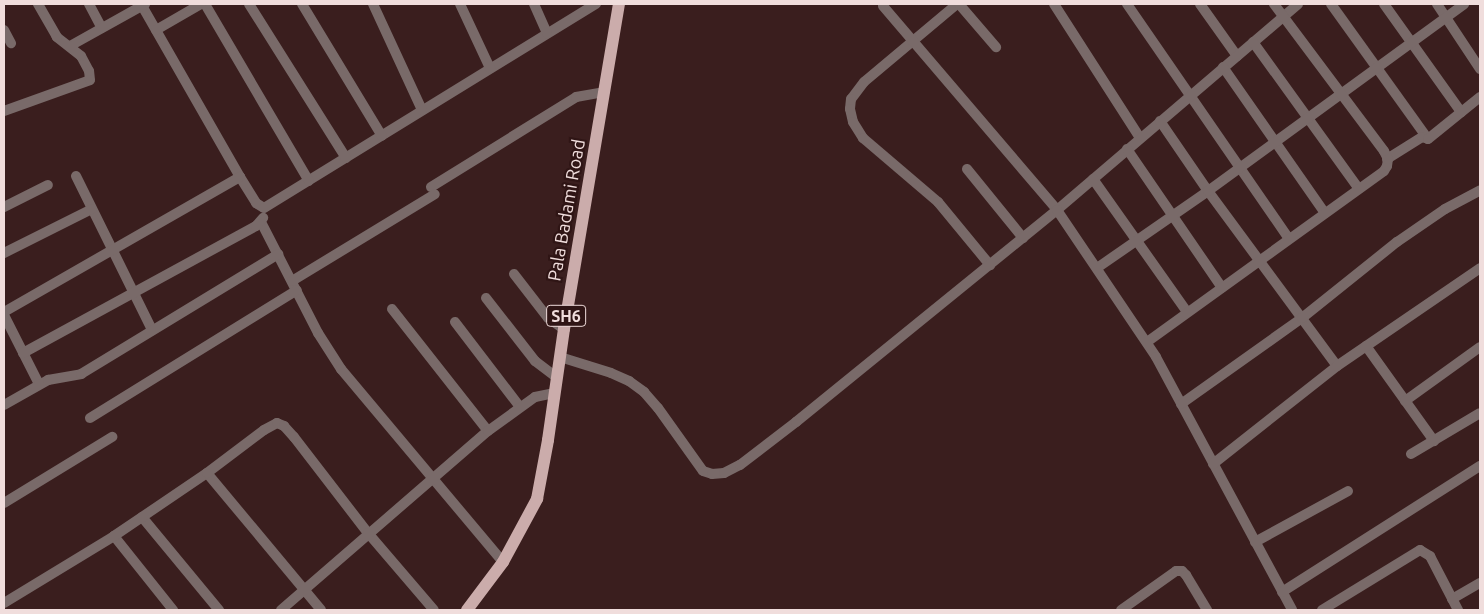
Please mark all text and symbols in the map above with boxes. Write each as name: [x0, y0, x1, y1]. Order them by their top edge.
street label: Pala Badami Road: [543, 137, 589, 283]
road number: SH6: [546, 302, 586, 330]

